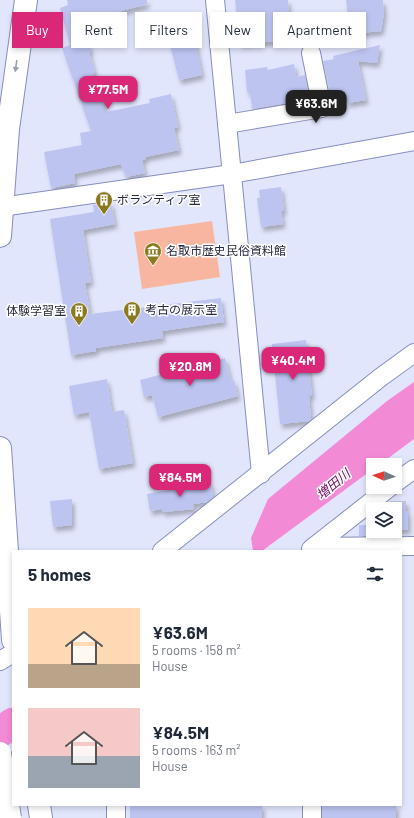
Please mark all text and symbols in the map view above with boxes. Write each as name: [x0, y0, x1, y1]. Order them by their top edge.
chip: Buy: [12, 12, 63, 48]
chip: Rent: [71, 12, 127, 48]
chip: Filters: [135, 12, 202, 48]
chip: New: [210, 12, 265, 48]
chip: Apartment: [273, 12, 366, 48]
one-way arrow: [13, 60, 19, 72]
pin: ¥77.5M: [75, 76, 141, 110]
text: ¥77.5M: [88, 81, 128, 97]
pin: ¥63.6M: [283, 90, 349, 124]
text: ¥63.6M: [295, 95, 337, 111]
building icon: ボランティア室: [94, 190, 114, 215]
place label: ボランティア室: [117, 192, 200, 206]
museum icon: 名取市歴史民俗資料館: [143, 241, 163, 266]
place label: 名取市歴史民俗資料館: [166, 243, 286, 257]
building icon: 考古の展示室: [122, 300, 142, 325]
building icon: 体験学習室: [69, 301, 89, 326]
place label: 考古の展示室: [145, 302, 217, 316]
place label: 体験学習室: [6, 303, 66, 317]
pin: ¥40.4M: [260, 347, 326, 381]
text: ¥40.4M: [271, 352, 315, 368]
pin: ¥20.8M: [157, 353, 223, 387]
text: ¥20.8M: [168, 358, 212, 374]
north arrow: [366, 458, 402, 494]
map controls: [366, 458, 402, 538]
pin: ¥84.5M: [147, 464, 213, 498]
water label: 増田川: [313, 464, 355, 503]
text: ¥84.5M: [158, 469, 202, 485]
button: layers: [366, 502, 402, 538]
icon: filters: [364, 563, 386, 585]
text: 5 homes: [28, 564, 91, 584]
text: ¥63.6M: [152, 622, 208, 642]
icon: home: [60, 624, 108, 672]
text: 5 rooms · 158 m²: [152, 642, 241, 658]
text: House: [152, 658, 188, 674]
text: ¥84.5M: [152, 722, 209, 742]
icon: home: [60, 724, 108, 772]
text: 5 rooms · 163 m²: [152, 742, 241, 758]
text: House: [152, 758, 188, 774]

